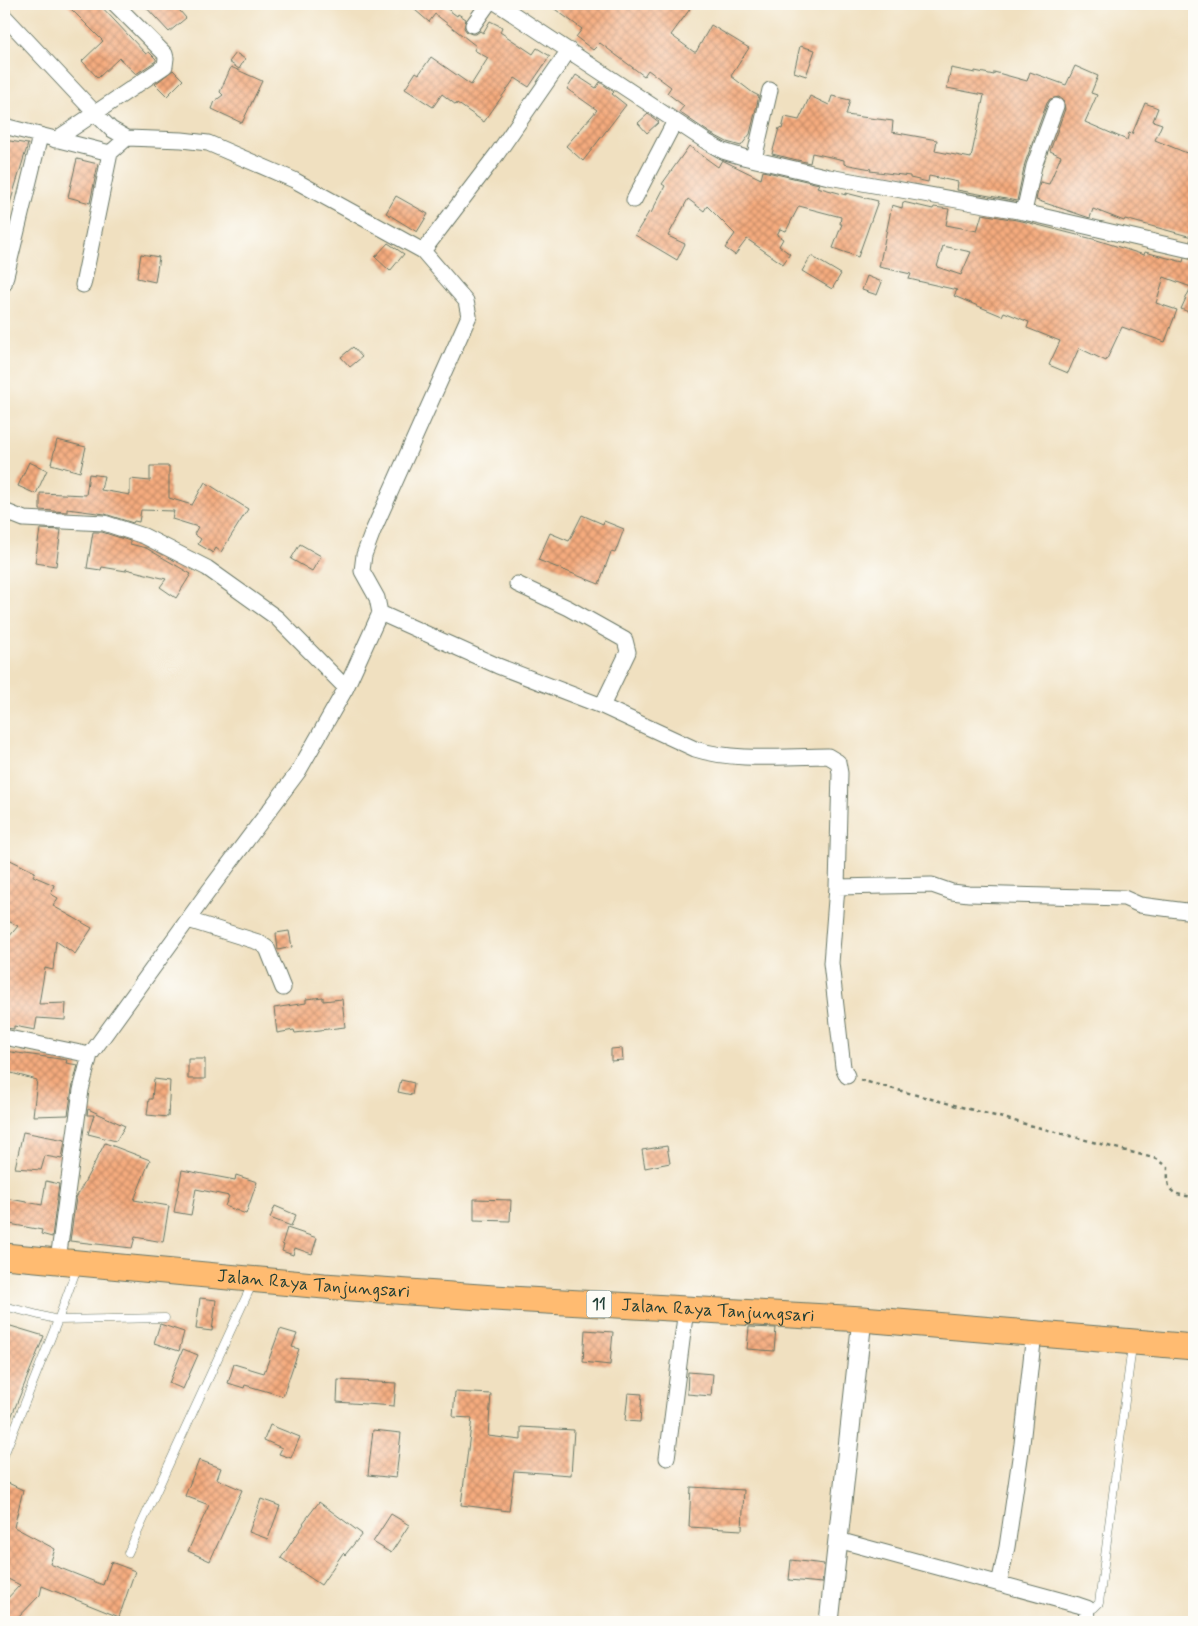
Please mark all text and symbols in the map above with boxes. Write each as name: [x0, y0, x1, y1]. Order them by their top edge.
street label: Jalan Raya Tanjungsari: [216, 1264, 411, 1304]
road number: 11: [586, 1290, 612, 1318]
street label: Jalan Raya Tanjungsari: [621, 1293, 815, 1328]

